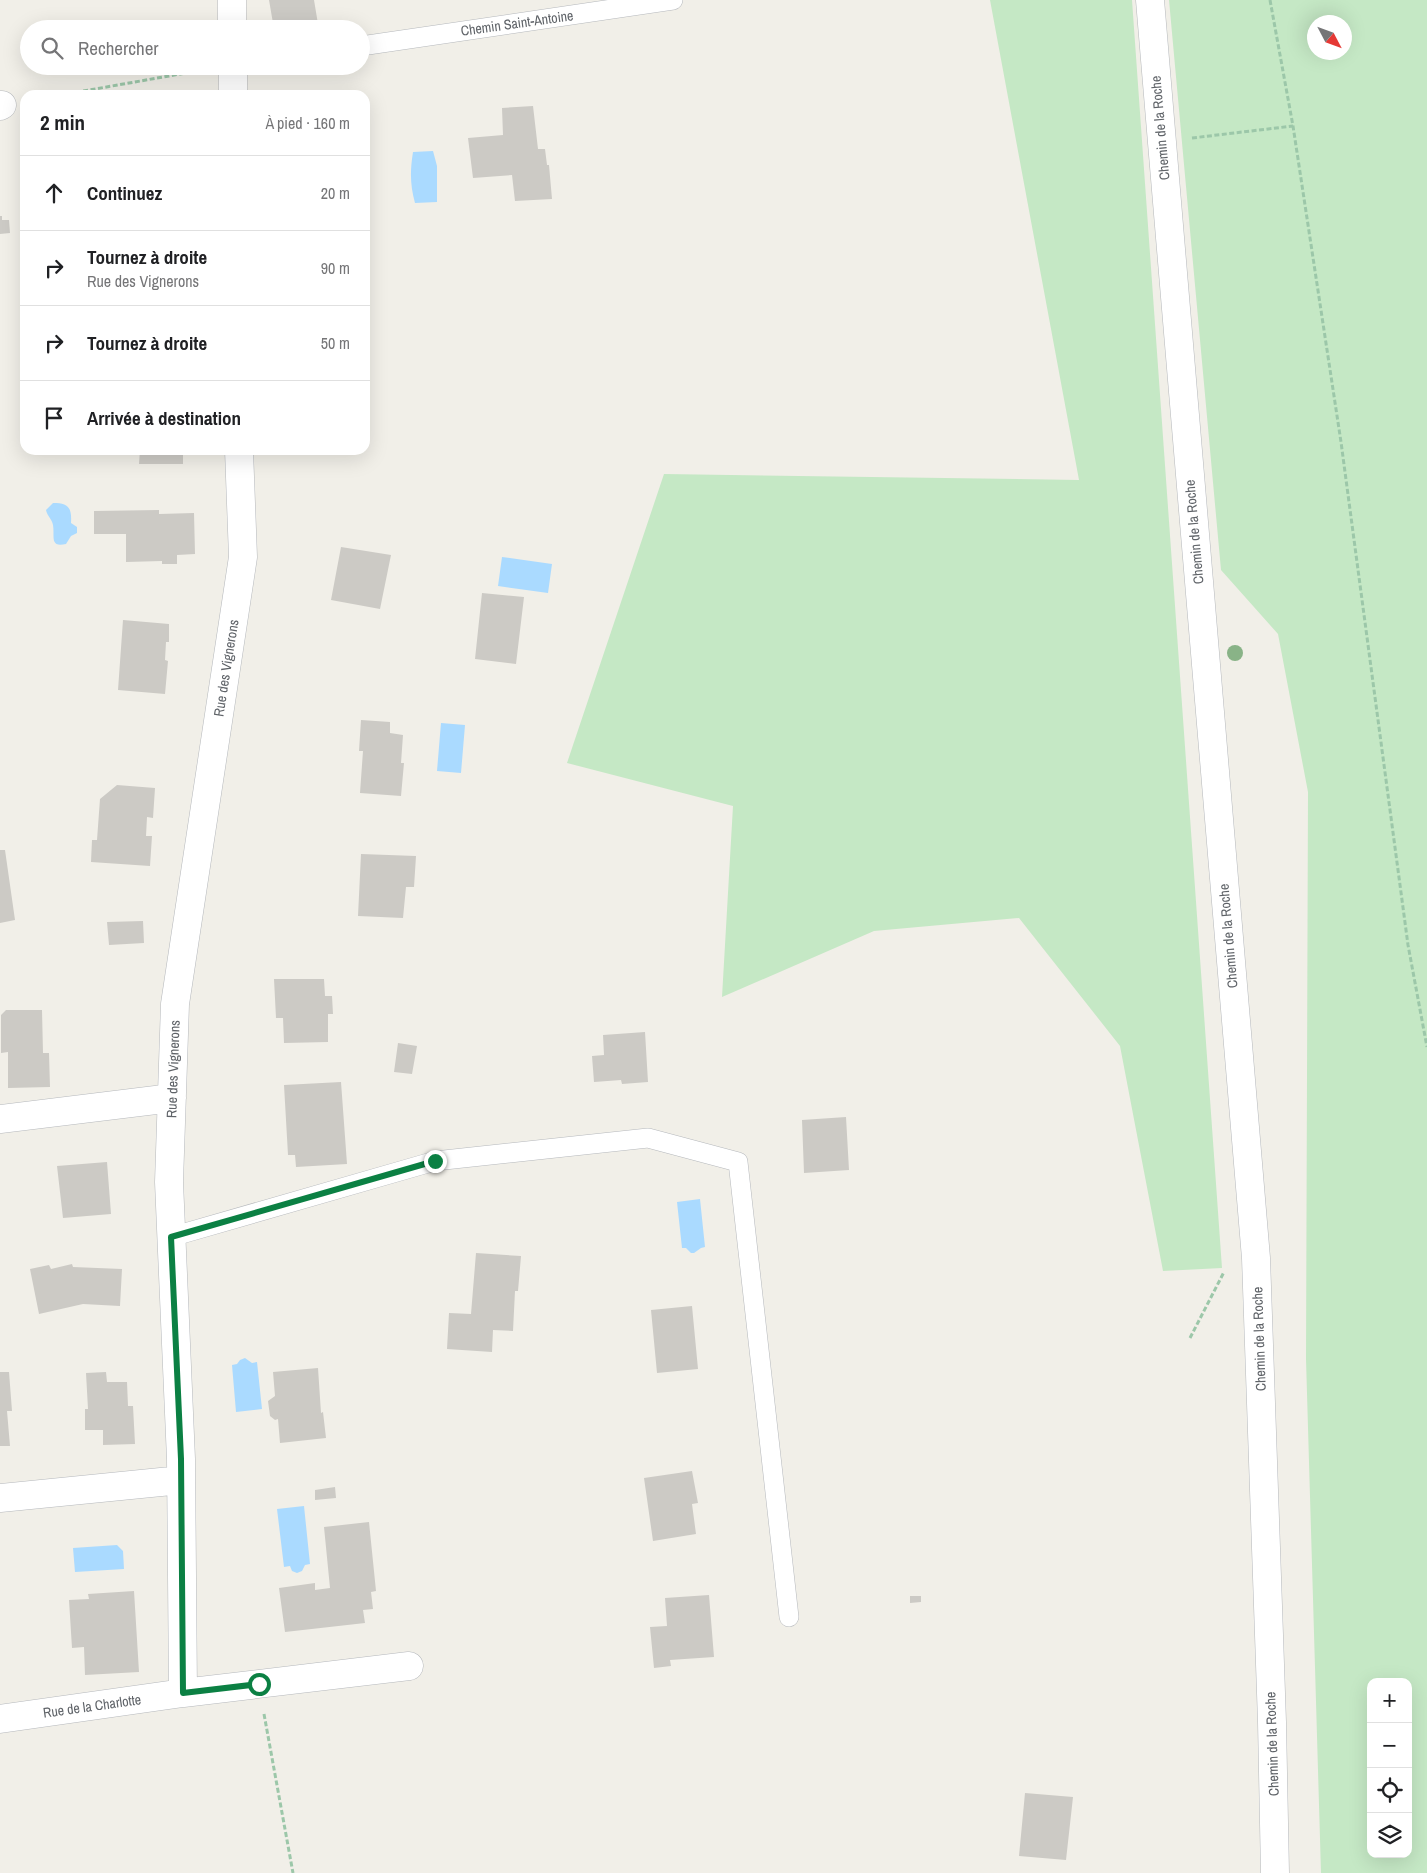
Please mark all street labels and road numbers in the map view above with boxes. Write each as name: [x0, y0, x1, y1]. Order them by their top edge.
street label: Chemin Saint-Antoine: [459, 6, 575, 40]
street label: Chemin de la Roche: [1146, 75, 1174, 181]
street label: Chemin de la Roche: [1180, 479, 1208, 585]
street label: Rue des Vignerons: [209, 618, 243, 718]
street label: Chemin de la Roche: [1214, 883, 1242, 989]
street label: Rue des Vignerons: [162, 1019, 184, 1118]
street label: Chemin de la Roche: [1248, 1286, 1270, 1392]
street label: Rue de la Charlotte: [42, 1690, 142, 1722]
street label: Chemin de la Roche: [1261, 1691, 1283, 1797]

